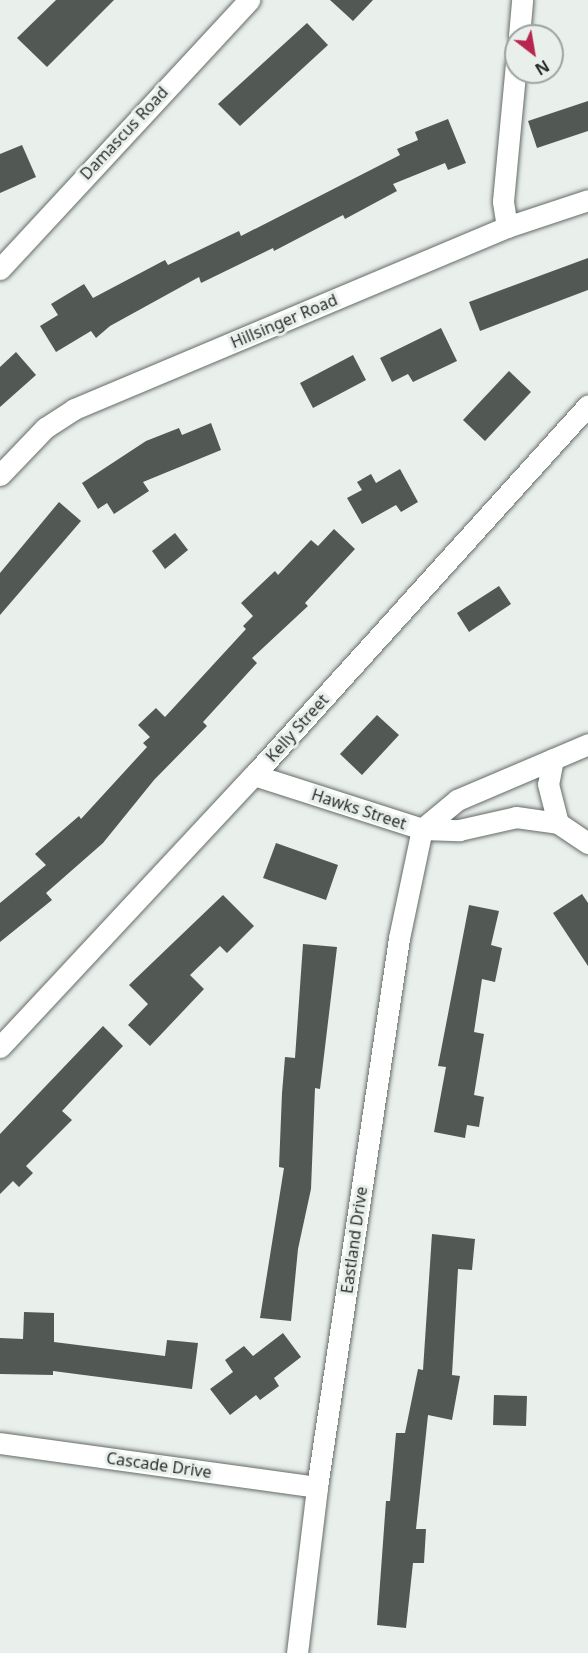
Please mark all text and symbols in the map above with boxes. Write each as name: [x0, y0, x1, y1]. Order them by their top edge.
north arrow: [504, 24, 564, 84]
text: N: [531, 55, 553, 80]
street label: Damascus Road: [76, 83, 172, 183]
street label: Hillsinger Road: [228, 290, 340, 352]
street label: Kelly Street: [262, 690, 332, 766]
street label: Hawks Street: [309, 785, 409, 833]
street label: Eastland Drive: [337, 1185, 371, 1295]
street label: Cascade Drive: [105, 1448, 213, 1482]

